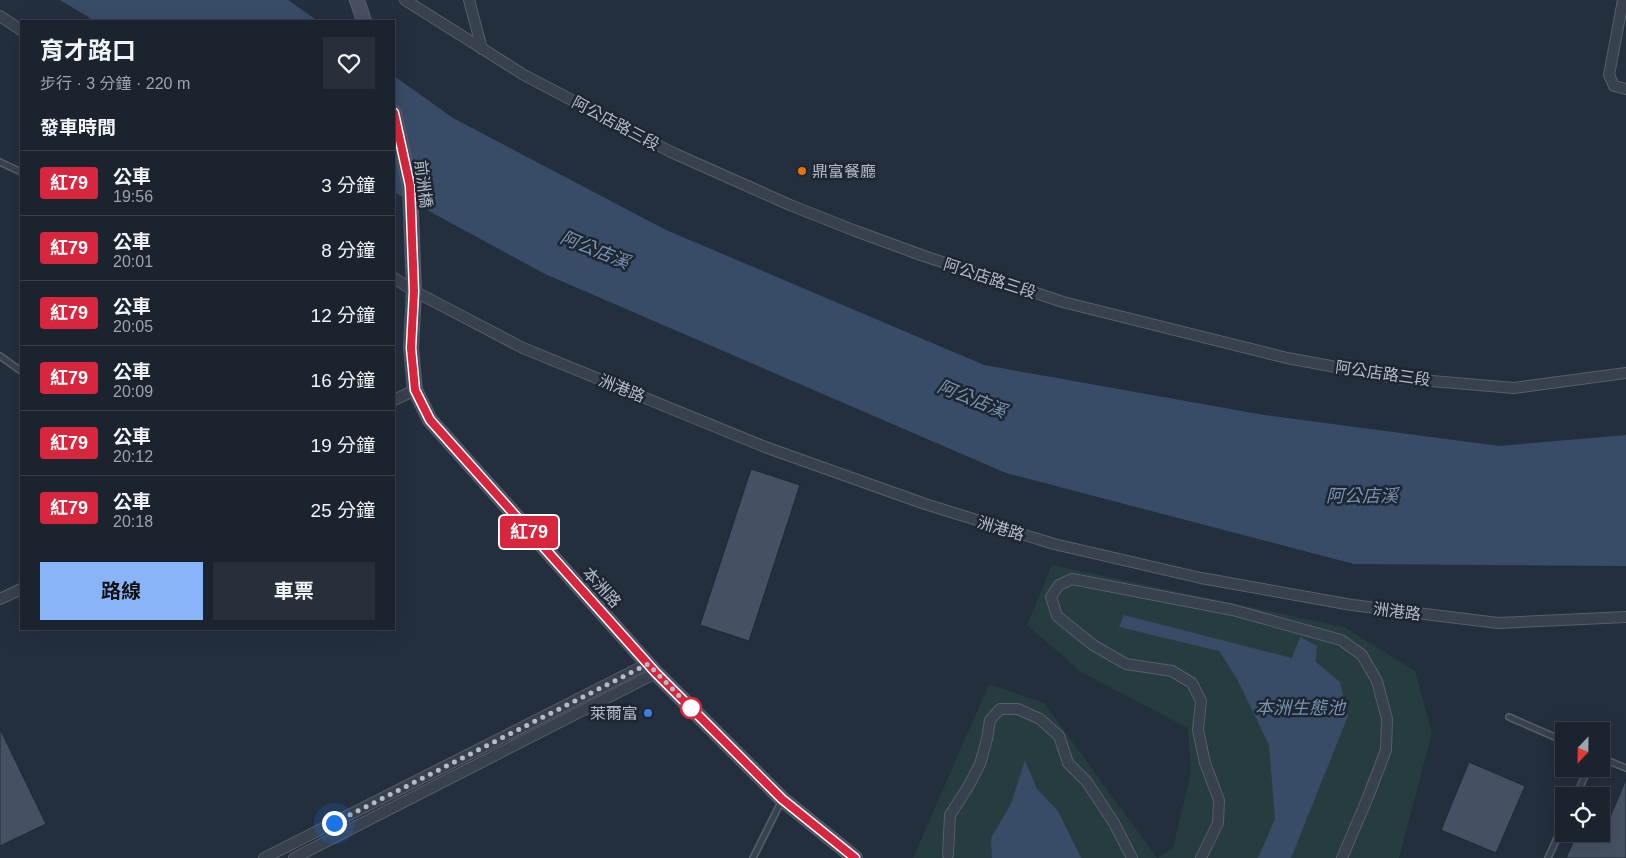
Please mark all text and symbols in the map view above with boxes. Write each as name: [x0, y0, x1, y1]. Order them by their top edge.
text: 育才路口: [40, 37, 136, 64]
button: heart: [323, 37, 375, 89]
text: 步行 · 3 分鐘 · 220 m: [40, 75, 190, 92]
street label: 阿公店路三段: [569, 93, 662, 153]
text: 發車時間: [40, 117, 116, 138]
street label: 前洲橋: [412, 159, 435, 209]
place label: 鼎富餐廳: [812, 163, 876, 180]
marker: 鼎富餐廳: [796, 165, 808, 177]
text: 公車: [113, 166, 151, 187]
text: 紅79: [50, 173, 88, 193]
text: 3 分鐘: [321, 175, 375, 196]
text: 19:56: [113, 188, 153, 205]
water label: 阿公店溪: [558, 227, 635, 274]
text: 公車: [113, 231, 151, 252]
text: 紅79: [50, 238, 88, 258]
text: 8 分鐘: [321, 240, 375, 261]
text: 20:01: [113, 253, 153, 270]
street label: 阿公店路三段: [942, 256, 1038, 301]
text: 公車: [113, 296, 151, 317]
text: 紅79: [50, 303, 88, 323]
text: 12 分鐘: [311, 305, 375, 326]
text: 20:05: [113, 318, 153, 335]
street label: 阿公店路三段: [1334, 358, 1432, 389]
text: 公車: [113, 361, 151, 382]
text: 紅79: [50, 368, 88, 388]
text: 16 分鐘: [311, 370, 375, 391]
street label: 洲港路: [596, 372, 647, 405]
water label: 阿公店溪: [935, 376, 1012, 423]
text: 20:09: [113, 383, 153, 400]
text: 公車: [113, 426, 151, 447]
text: 紅79: [50, 433, 88, 453]
text: 19 分鐘: [311, 435, 375, 456]
text: 20:12: [113, 448, 153, 465]
water label: 阿公店溪: [1326, 486, 1401, 506]
text: 公車: [113, 491, 151, 512]
text: 紅79: [50, 498, 88, 518]
text: 25 分鐘: [311, 500, 375, 521]
text: 20:18: [113, 513, 153, 530]
street label: 洲港路: [975, 513, 1026, 544]
line badge: 紅79: [500, 516, 558, 548]
text: 紅79: [510, 522, 548, 542]
button: 路線: [40, 562, 203, 620]
button: 車票: [213, 562, 375, 620]
street label: 本洲路: [579, 564, 624, 611]
street label: 洲港路: [1372, 600, 1422, 623]
unlabelled marker: [680, 697, 702, 719]
water label: 本洲生態池: [1255, 698, 1347, 718]
place label: 萊爾富: [590, 705, 638, 722]
marker: 萊爾富: [642, 707, 654, 719]
north arrow: [1555, 722, 1610, 778]
map controls: [1555, 722, 1610, 842]
button: locate: [1555, 787, 1610, 842]
your location: [322, 811, 347, 836]

